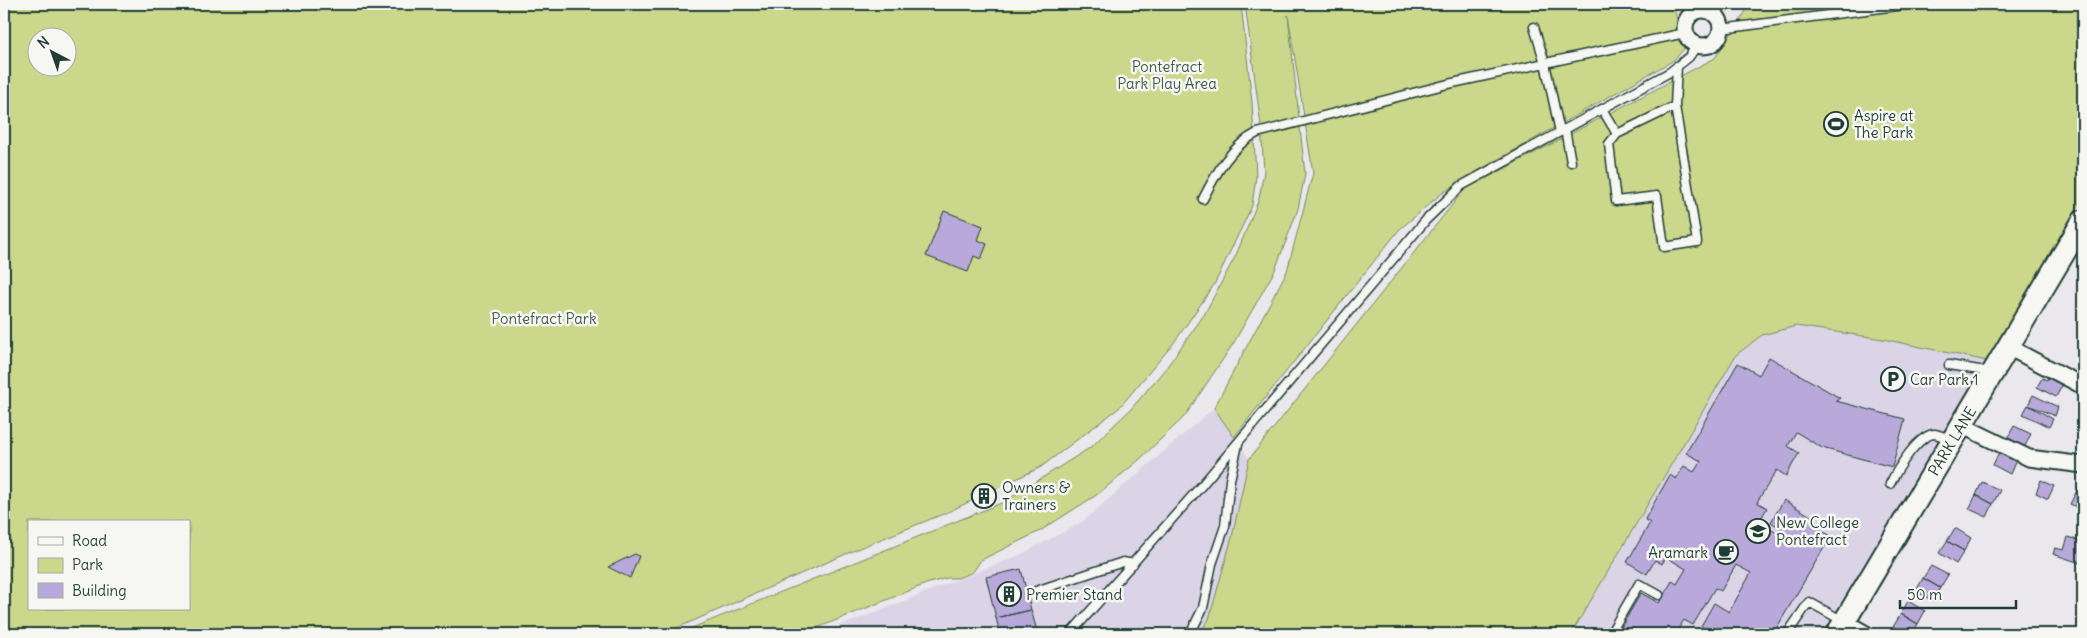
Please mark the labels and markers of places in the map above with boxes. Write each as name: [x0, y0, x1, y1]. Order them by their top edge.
place label: Aspire at The Park: [1854, 106, 1913, 142]
sports icon: Aspire at The Park: [1823, 111, 1849, 137]
parking icon: Car Park 1: [1880, 366, 1906, 392]
place label: Car Park 1: [1910, 370, 1979, 389]
place label: Owners & Trainers: [1002, 478, 1071, 514]
building icon: Owners & Trainers: [971, 483, 997, 509]
place label: New College Pontefract: [1776, 513, 1859, 549]
school or university icon: New College Pontefract: [1745, 518, 1771, 544]
cafe icon: Aramark: [1713, 539, 1739, 565]
place label: Aramark: [1648, 543, 1708, 562]
building icon: Premier Stand: [996, 581, 1022, 607]
place label: Premier Stand: [1026, 585, 1122, 604]

